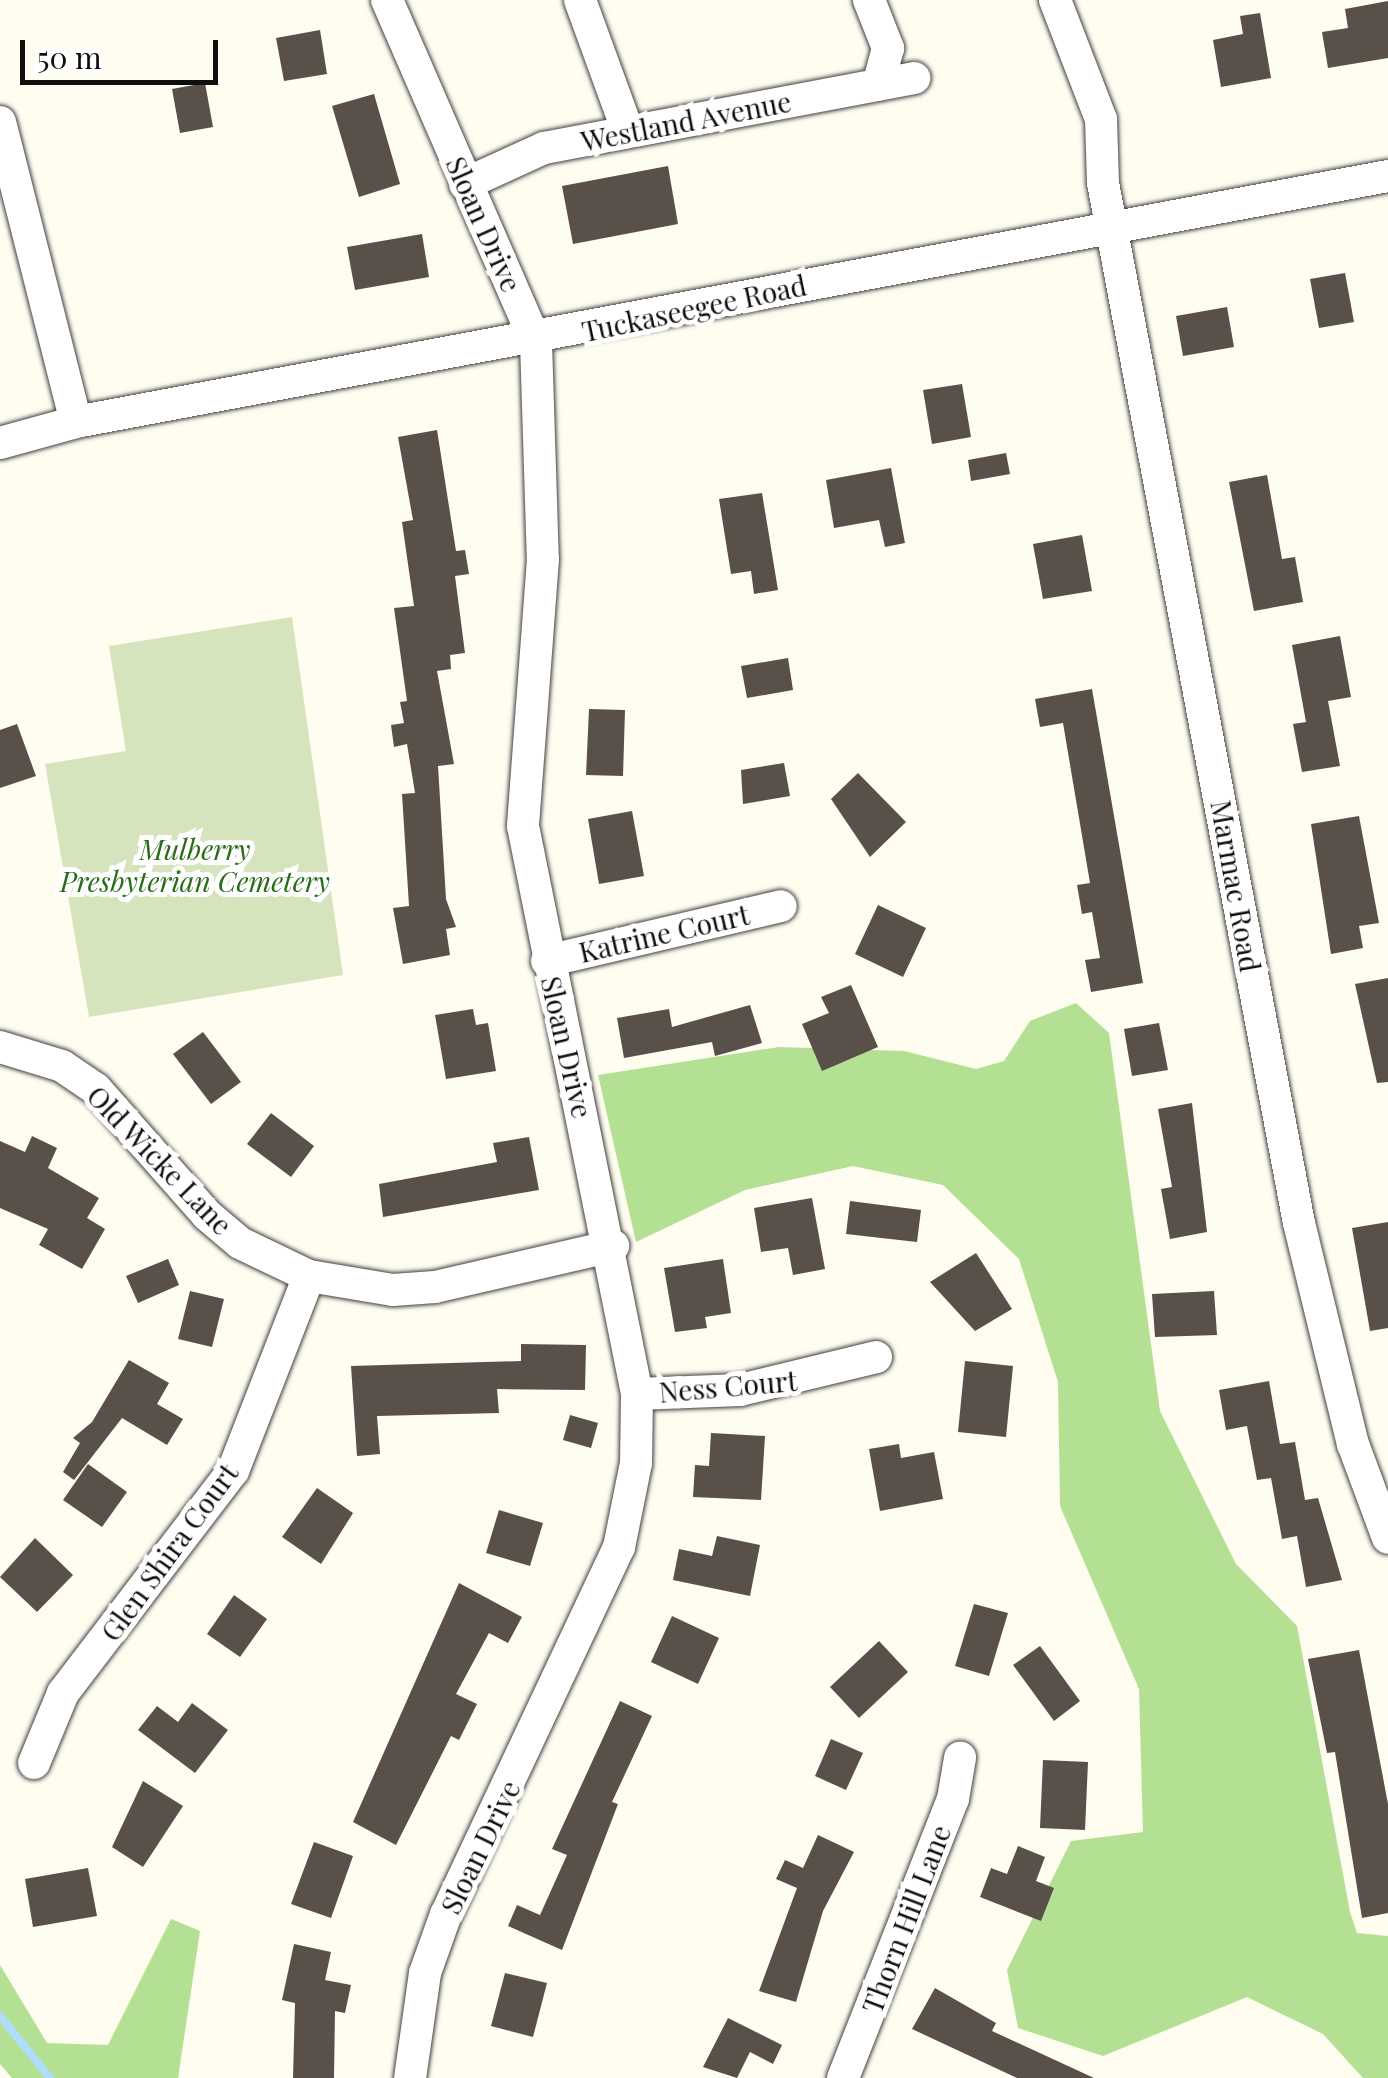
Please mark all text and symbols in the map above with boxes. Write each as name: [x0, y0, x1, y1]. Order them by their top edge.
scale bar: [25, 20, 222, 82]
text: 50 m: [37, 37, 102, 77]
street label: Westland Avenue: [578, 84, 794, 158]
street label: Sloan Drive: [439, 151, 529, 297]
street label: Tuckaseegee Road: [579, 268, 809, 348]
street label: Marmac Road: [1204, 798, 1268, 974]
park label: Mulberry Presbyterian Cemetery: [60, 832, 330, 898]
street label: Katrine Court: [575, 897, 753, 969]
street label: Sloan Drive: [534, 973, 600, 1121]
street label: Old Wicke Lane: [80, 1078, 240, 1242]
street label: Ness Court: [657, 1363, 799, 1409]
street label: Glen Shira Court: [93, 1457, 245, 1647]
street label: Sloan Drive: [433, 1775, 527, 1919]
street label: Thorn Hill Lane: [855, 1820, 957, 2018]

